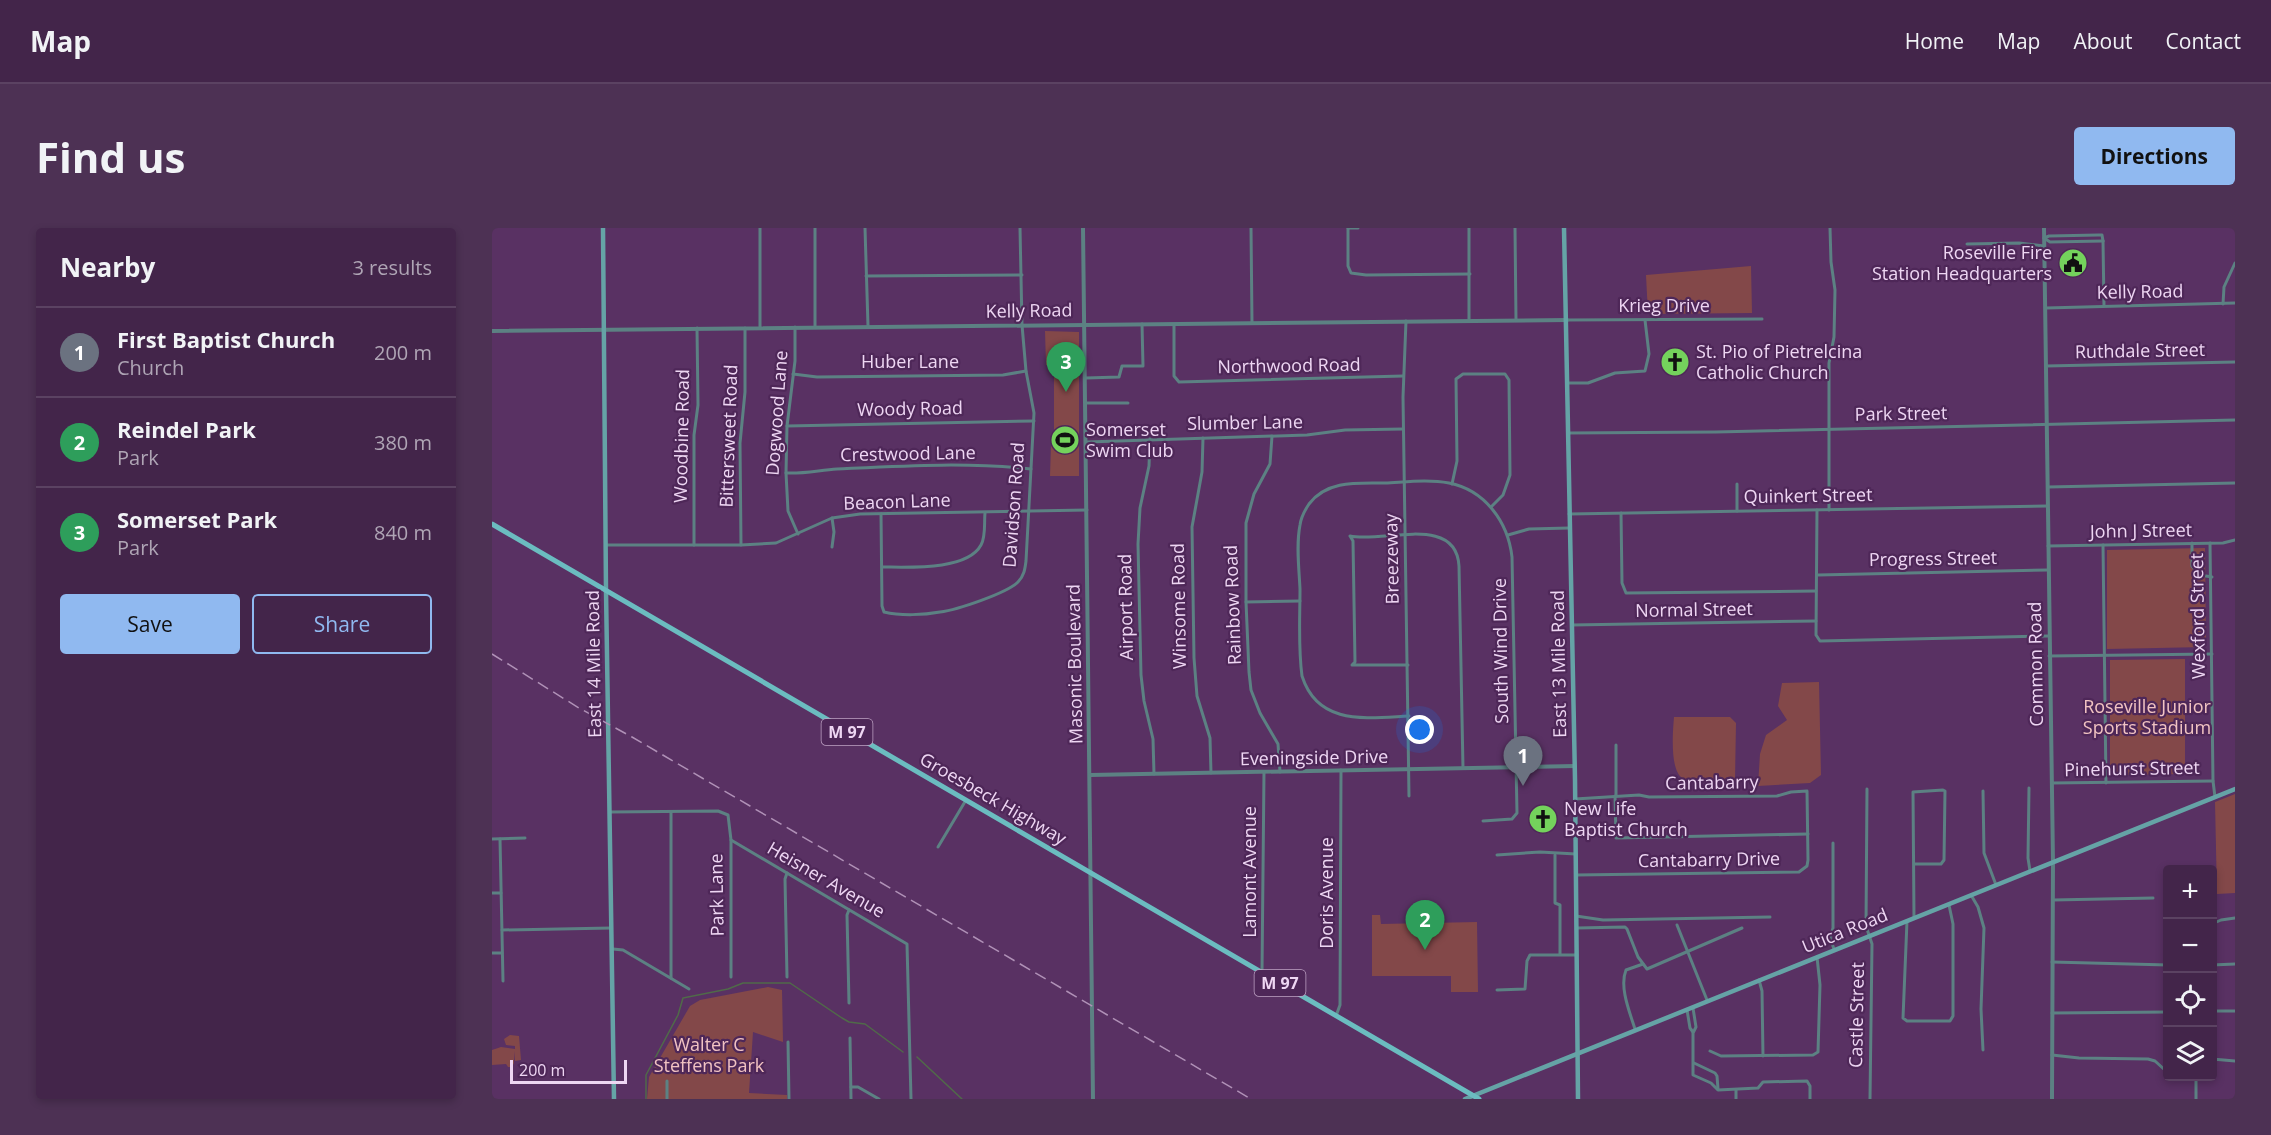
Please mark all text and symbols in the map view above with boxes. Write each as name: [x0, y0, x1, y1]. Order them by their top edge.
text: Map: [30, 22, 91, 60]
text: Home: [1905, 27, 1964, 55]
text: Map: [1997, 27, 2040, 55]
text: About: [2073, 27, 2133, 55]
text: Contact: [2166, 27, 2241, 55]
button: Directions: [2074, 127, 2235, 185]
text: Find us: [36, 128, 185, 185]
place label: Roseville Fire Station Headquarters: [1872, 240, 2052, 285]
public building icon: Roseville Fire Station Headquarters: [2057, 247, 2089, 279]
text: Nearby: [60, 249, 155, 285]
text: 3 results: [352, 254, 432, 281]
street label: Kelly Road: [2096, 278, 2184, 304]
street label: Krieg Drive: [1618, 293, 1710, 317]
street label: Kelly Road: [985, 297, 1073, 323]
text: First Baptist Church: [117, 324, 335, 354]
street label: Ruthdale Street: [2075, 337, 2205, 363]
text: 1: [74, 339, 85, 366]
text: 200 m: [374, 339, 432, 366]
place label: St. Pio of Pietrelcina Catholic Church: [1696, 339, 1862, 384]
pin: 3: [1046, 342, 1086, 392]
church icon: St. Pio of Pietrelcina Catholic Church: [1659, 346, 1691, 378]
street label: Dogwood Lane: [760, 349, 792, 476]
street label: Huber Lane: [861, 349, 959, 373]
street label: Northwood Road: [1217, 352, 1361, 378]
text: Church: [117, 354, 184, 381]
street label: Bittersweet Road: [714, 364, 742, 508]
street label: Woodbine Road: [668, 369, 694, 503]
street label: Woody Road: [857, 395, 963, 421]
street label: Park Street: [1854, 400, 1947, 426]
street label: Slumber Lane: [1187, 409, 1303, 435]
text: Reindel Park: [117, 414, 256, 444]
place label: Somerset Swim Club: [1086, 417, 1174, 462]
sports icon: Somerset Swim Club: [1049, 424, 1081, 456]
text: 2: [74, 429, 85, 456]
text: 380 m: [374, 429, 432, 456]
street label: Crestwood Lane: [840, 440, 976, 466]
street label: Davidson Road: [997, 441, 1029, 568]
text: Park: [117, 444, 159, 471]
street label: Quinkert Street: [1743, 482, 1873, 508]
street label: Beacon Lane: [843, 487, 951, 515]
text: Somerset Park: [117, 504, 277, 534]
street label: Breezeway: [1378, 512, 1404, 605]
street label: John J Street: [2088, 517, 2192, 543]
text: 3: [74, 519, 85, 546]
text: 840 m: [374, 519, 432, 546]
text: Park: [117, 534, 159, 561]
street label: Winsome Road: [1165, 543, 1191, 669]
street label: Rainbow Road: [1218, 545, 1246, 665]
street label: Progress Street: [1869, 545, 1997, 571]
street label: Wexford Street: [2184, 553, 2210, 679]
street label: Airport Road: [1112, 554, 1138, 660]
street label: South Wind Drive: [1487, 578, 1513, 724]
street label: Masonic Boulevard: [1061, 584, 1087, 744]
street label: East 14 Mile Road: [580, 590, 606, 738]
street label: East 13 Mile Road: [1545, 590, 1571, 738]
button: Save: [60, 594, 240, 654]
button: Share: [252, 594, 432, 654]
street label: Normal Street: [1635, 596, 1753, 622]
street label: Common Road: [2022, 601, 2048, 727]
park label: Roseville Junior Sports Stadium: [2083, 694, 2211, 739]
your location: [1405, 715, 1434, 744]
road number: M 97: [822, 719, 872, 745]
pin: 1: [1504, 736, 1542, 786]
street label: Eveningside Drive: [1240, 744, 1388, 770]
street label: Groesbeck Highway: [916, 746, 1072, 850]
street label: Pinehurst Street: [2064, 755, 2200, 781]
street label: Cantabarry: [1665, 769, 1760, 795]
place label: New Life Baptist Church: [1564, 796, 1688, 841]
church icon: New Life Baptist Church: [1527, 803, 1559, 835]
street label: Lamont Avenue: [1237, 806, 1261, 938]
street label: Heisner Avenue: [763, 836, 890, 923]
street label: Doris Avenue: [1314, 837, 1338, 949]
street label: Cantabarry Drive: [1638, 846, 1780, 872]
street label: Park Lane: [703, 853, 729, 937]
map controls: [2163, 865, 2217, 1081]
button: +: [2163, 865, 2217, 919]
pin: 2: [1406, 900, 1444, 950]
street label: Utica Road: [1798, 902, 1891, 958]
button: −: [2163, 919, 2217, 973]
street label: Castle Street: [1843, 962, 1869, 1068]
road number: M 97: [1254, 970, 1306, 996]
button: locate: [2163, 973, 2217, 1027]
button: layers: [2163, 1027, 2217, 1081]
park label: Walter C Steffens Park: [654, 1032, 765, 1077]
scale bar: [510, 1057, 627, 1084]
text: 200 m: [519, 1059, 565, 1081]

